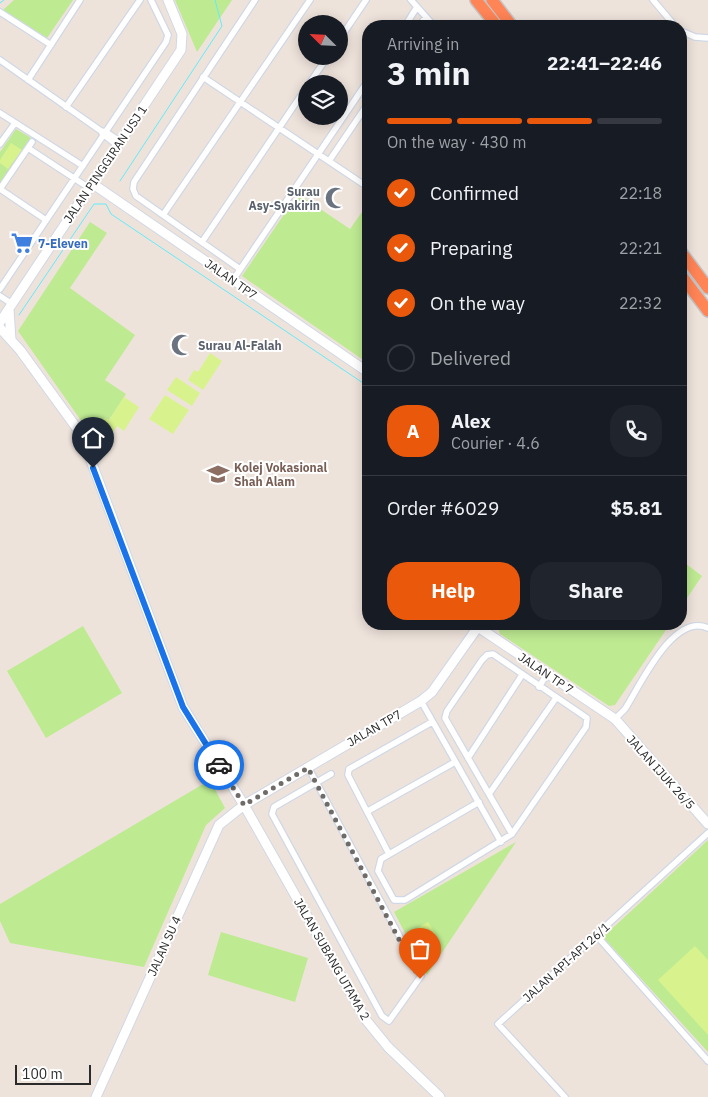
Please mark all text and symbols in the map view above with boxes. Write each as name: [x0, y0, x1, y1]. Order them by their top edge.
north arrow: [298, 15, 348, 65]
map controls: [298, 15, 348, 125]
text: Arriving in: [387, 34, 459, 54]
text: 22:41–22:46: [547, 51, 662, 75]
text: 3 min: [387, 52, 471, 94]
button: layers: [298, 75, 348, 125]
street label: JALAN PINGGIRAN USJ 1: [60, 102, 150, 226]
text: On the way · 430 m: [387, 132, 526, 152]
icon: check: [387, 179, 415, 207]
text: Confirmed: [430, 181, 519, 205]
text: 22:18: [619, 183, 662, 203]
place label: Surau Asy-Syakirin: [249, 184, 320, 213]
mosque icon: Surau Asy-Syakirin: [323, 185, 349, 211]
supermarket icon: 7-Eleven: [9, 230, 35, 256]
icon: check: [387, 234, 415, 262]
place label: 7-Eleven: [38, 236, 88, 251]
text: Preparing: [430, 236, 512, 260]
text: 22:21: [619, 238, 662, 258]
street label: JALAN TP7: [202, 256, 260, 302]
icon: check: [387, 289, 415, 317]
text: On the way: [430, 291, 525, 315]
text: 22:32: [619, 293, 662, 313]
mosque icon: Surau Al-Falah: [169, 332, 195, 358]
place label: Surau Al-Falah: [198, 338, 282, 353]
text: Delivered: [430, 346, 511, 370]
button: phone: [610, 405, 662, 457]
text: Alex: [451, 409, 491, 433]
pin: [72, 417, 114, 468]
text: A: [406, 419, 420, 443]
icon: home: [79, 424, 107, 452]
text: Courier · 4.6: [451, 433, 540, 453]
place label: Kolej Vokasional Shah Alam: [234, 460, 328, 489]
school or university icon: Kolej Vokasional Shah Alam: [205, 461, 231, 487]
text: Order #6029: [387, 496, 499, 520]
text: $5.81: [610, 496, 662, 520]
button: Help: [387, 562, 520, 620]
button: Share: [530, 562, 662, 620]
street label: JALAN TP 7: [516, 649, 576, 697]
street label: JALAN TP7: [344, 706, 404, 750]
street label: JALAN IJUK 26/5: [624, 732, 698, 812]
courier: [194, 740, 244, 790]
icon: car: [205, 751, 233, 779]
street label: JALAN SUBANG UTAMA 2: [291, 895, 373, 1023]
street label: JALAN SU 4: [144, 914, 184, 978]
street label: JALAN API-API 26/1: [519, 919, 613, 1005]
pin: [399, 928, 441, 979]
icon: bag: [406, 935, 434, 963]
scale bar: [15, 1062, 91, 1085]
text: 100 m: [22, 1065, 63, 1083]

